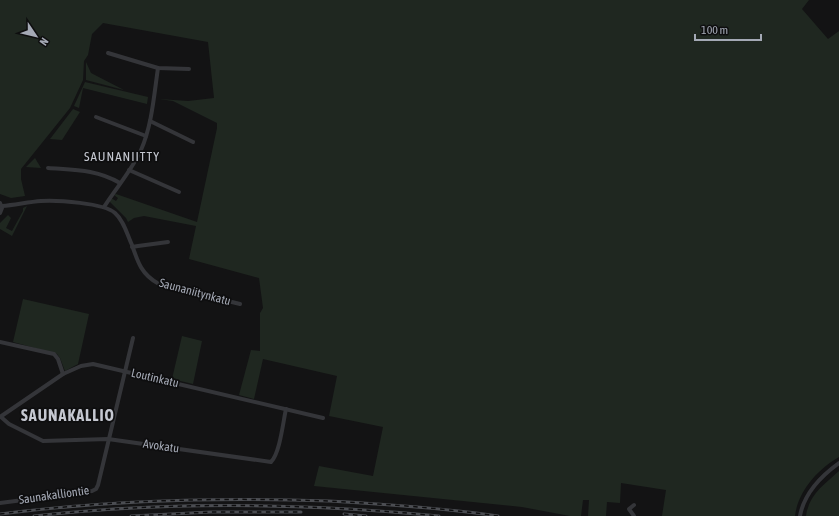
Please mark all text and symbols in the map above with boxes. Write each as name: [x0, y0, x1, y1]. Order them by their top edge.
north arrow: [16, 16, 56, 56]
scale bar: [695, 16, 761, 42]
text: 100 m: [701, 23, 728, 37]
text: N: [37, 36, 51, 48]
district label: SAUNANIITTY: [84, 149, 160, 164]
street label: Saunaniitynkatu: [158, 276, 232, 308]
street label: Loutinkatu: [130, 366, 180, 390]
district label: SAUNAKALLIO: [21, 406, 115, 424]
street label: Avokatu: [142, 437, 180, 455]
street label: Saunakalliontie: [18, 483, 90, 507]

